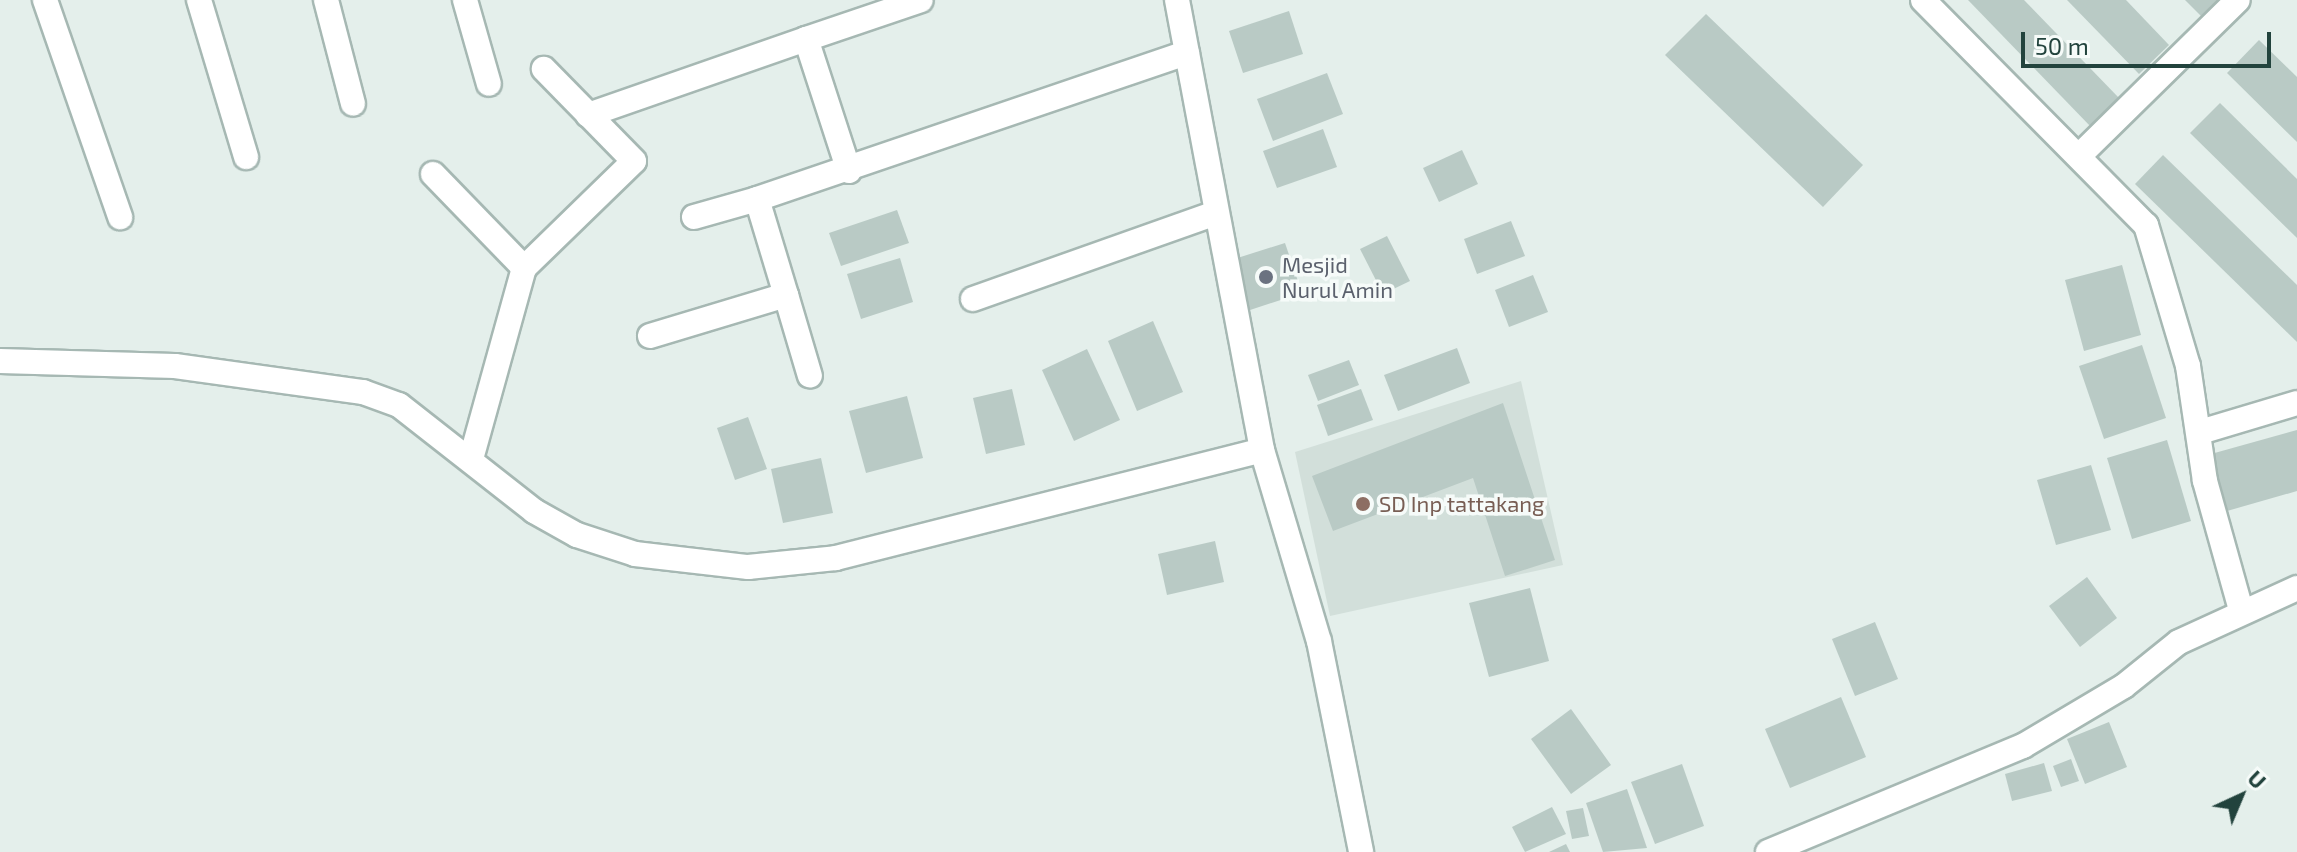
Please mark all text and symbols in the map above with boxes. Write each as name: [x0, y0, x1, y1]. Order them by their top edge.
scale bar: [2025, 16, 2275, 66]
text: 50 m: [2035, 31, 2089, 60]
place label: Mesjid Nurul Amin: [1282, 251, 1394, 302]
marker: Mesjid Nurul Amin: [1257, 268, 1275, 286]
place label: SD Inp tattakang: [1379, 491, 1545, 517]
marker: SD Inp tattakang: [1354, 495, 1372, 513]
north arrow: [2201, 756, 2281, 836]
text: U: [2243, 764, 2272, 793]

